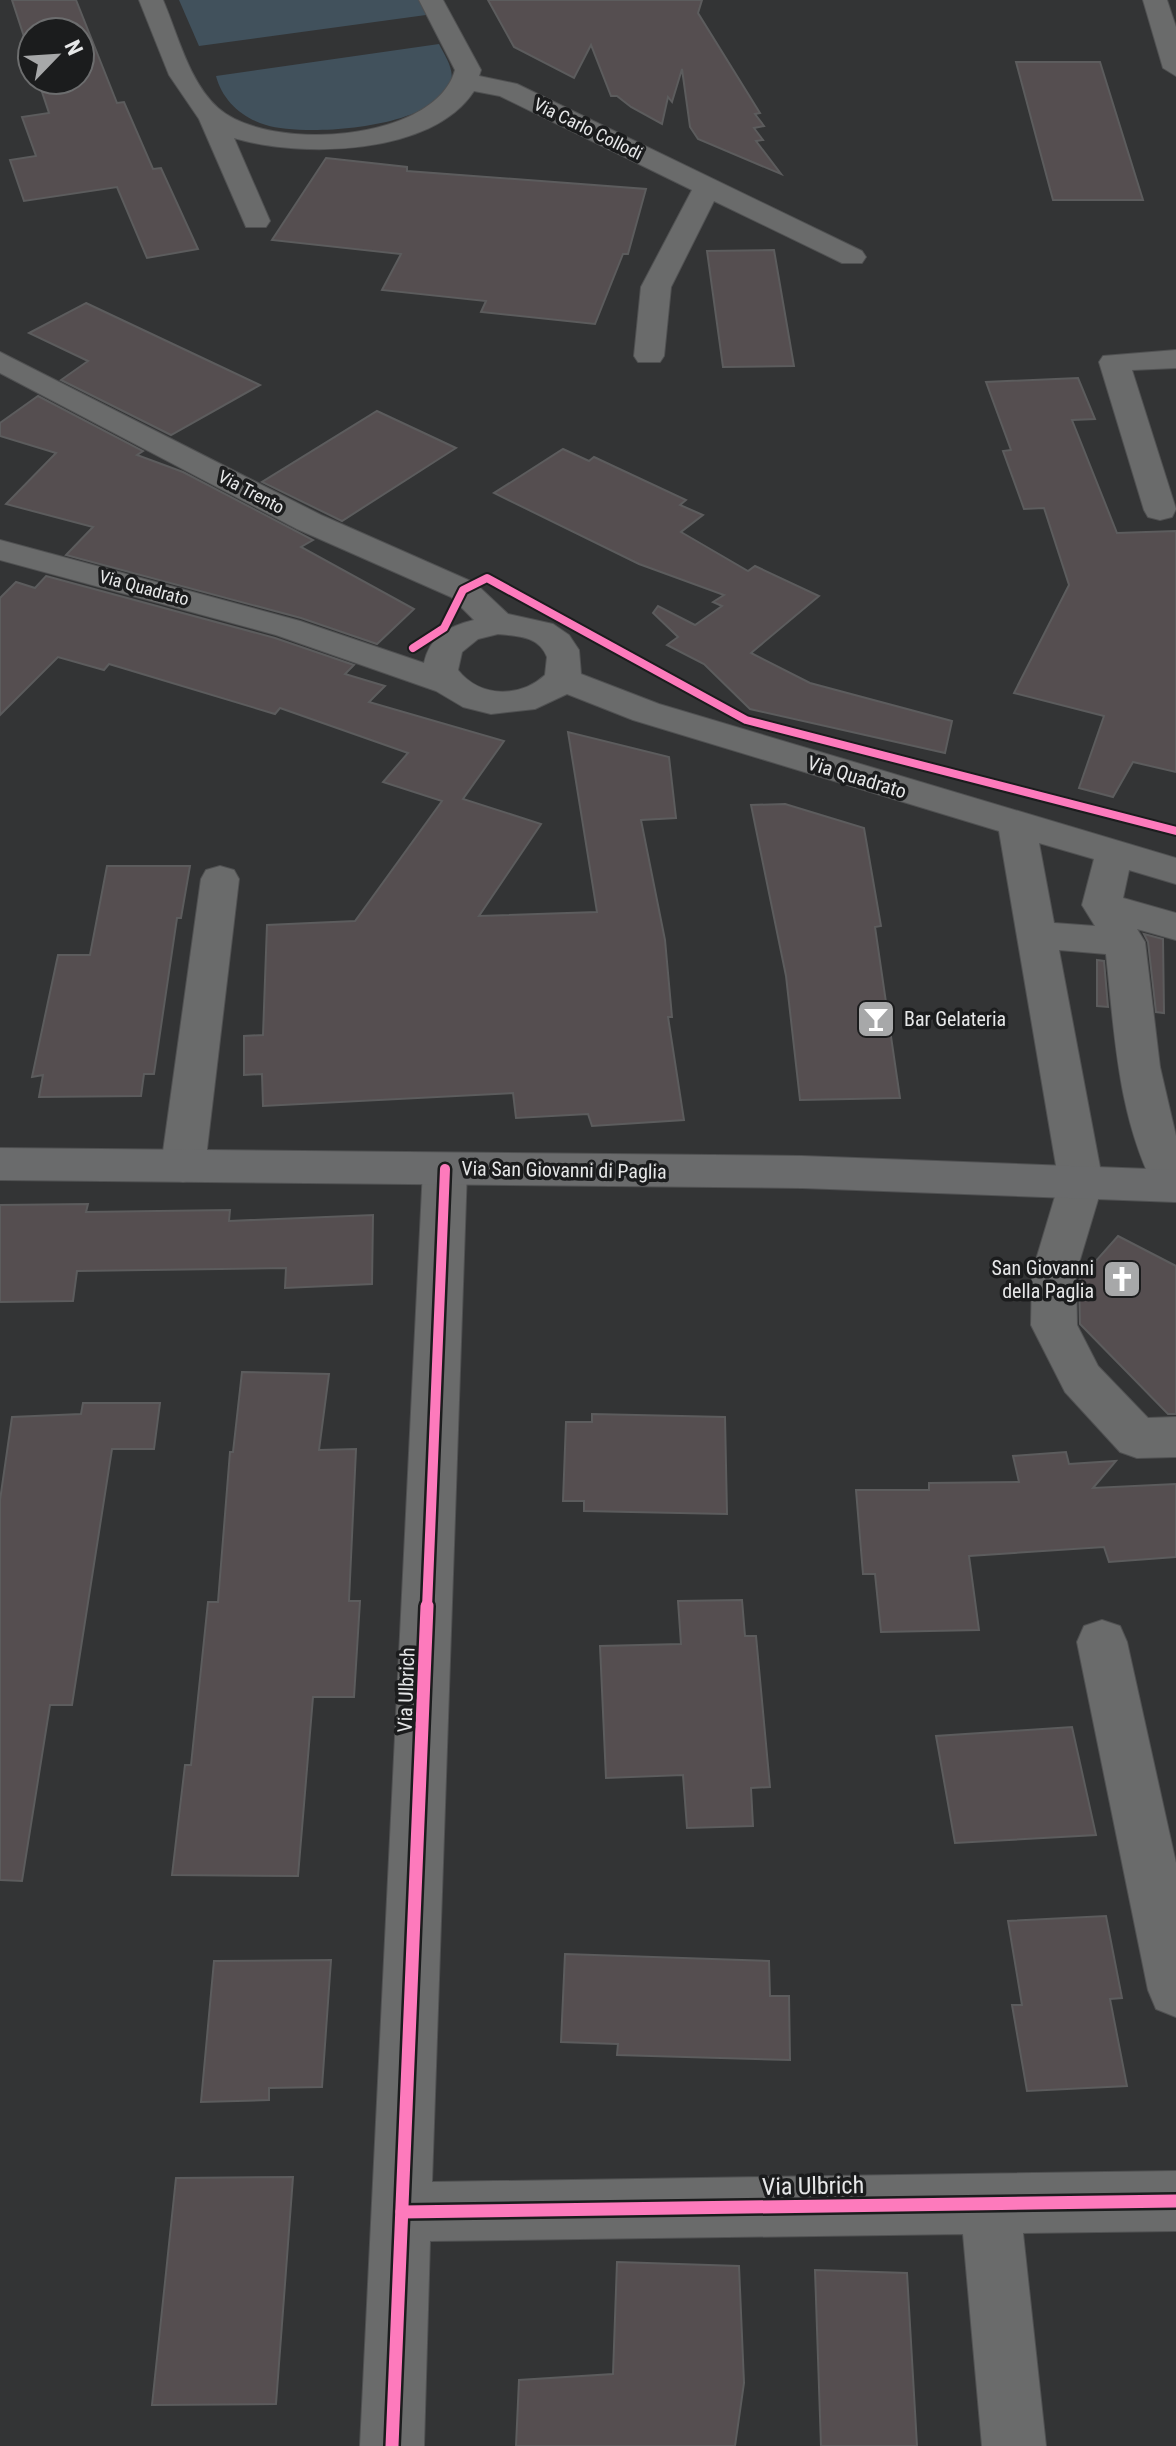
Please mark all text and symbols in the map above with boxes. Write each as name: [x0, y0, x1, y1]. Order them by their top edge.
north arrow: [16, 16, 96, 96]
text: N: [59, 36, 88, 59]
street label: Via Carlo Collodi: [531, 93, 646, 164]
street label: Via Trento: [215, 465, 288, 518]
street label: Via Quadrato: [97, 565, 191, 610]
street label: Via Quadrato: [805, 751, 909, 803]
bar icon: Bar Gelateria: [855, 998, 897, 1040]
place label: Bar Gelateria: [904, 1007, 1006, 1031]
street label: Via San Giovanni di Paglia: [461, 1156, 667, 1184]
place label: San Giovanni della Paglia: [992, 1256, 1094, 1303]
church icon: San Giovanni della Paglia: [1101, 1258, 1143, 1300]
street label: Via Ulbrich: [393, 1647, 419, 1733]
street label: Via Ulbrich: [762, 2171, 864, 2201]

